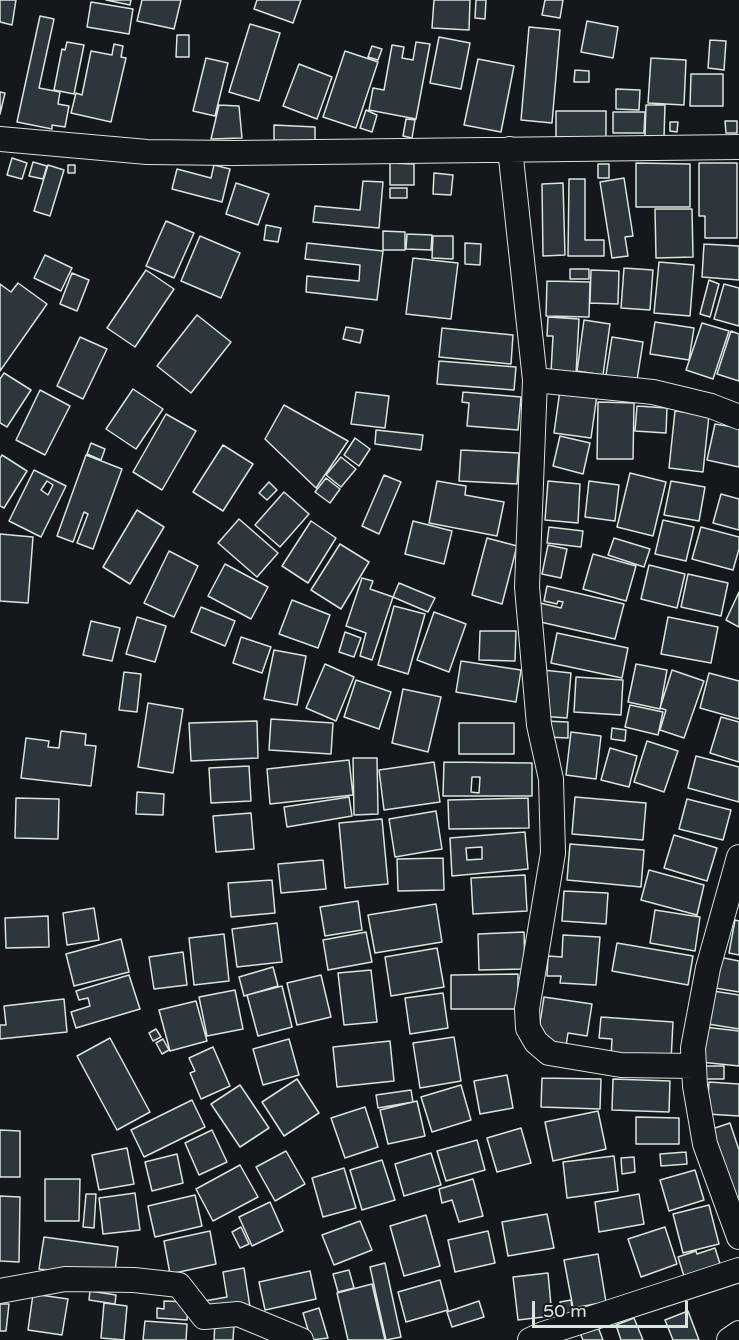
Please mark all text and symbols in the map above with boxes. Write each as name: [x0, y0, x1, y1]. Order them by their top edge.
scale bar: [535, 1289, 691, 1327]
text: 50 m: [543, 1300, 587, 1322]

